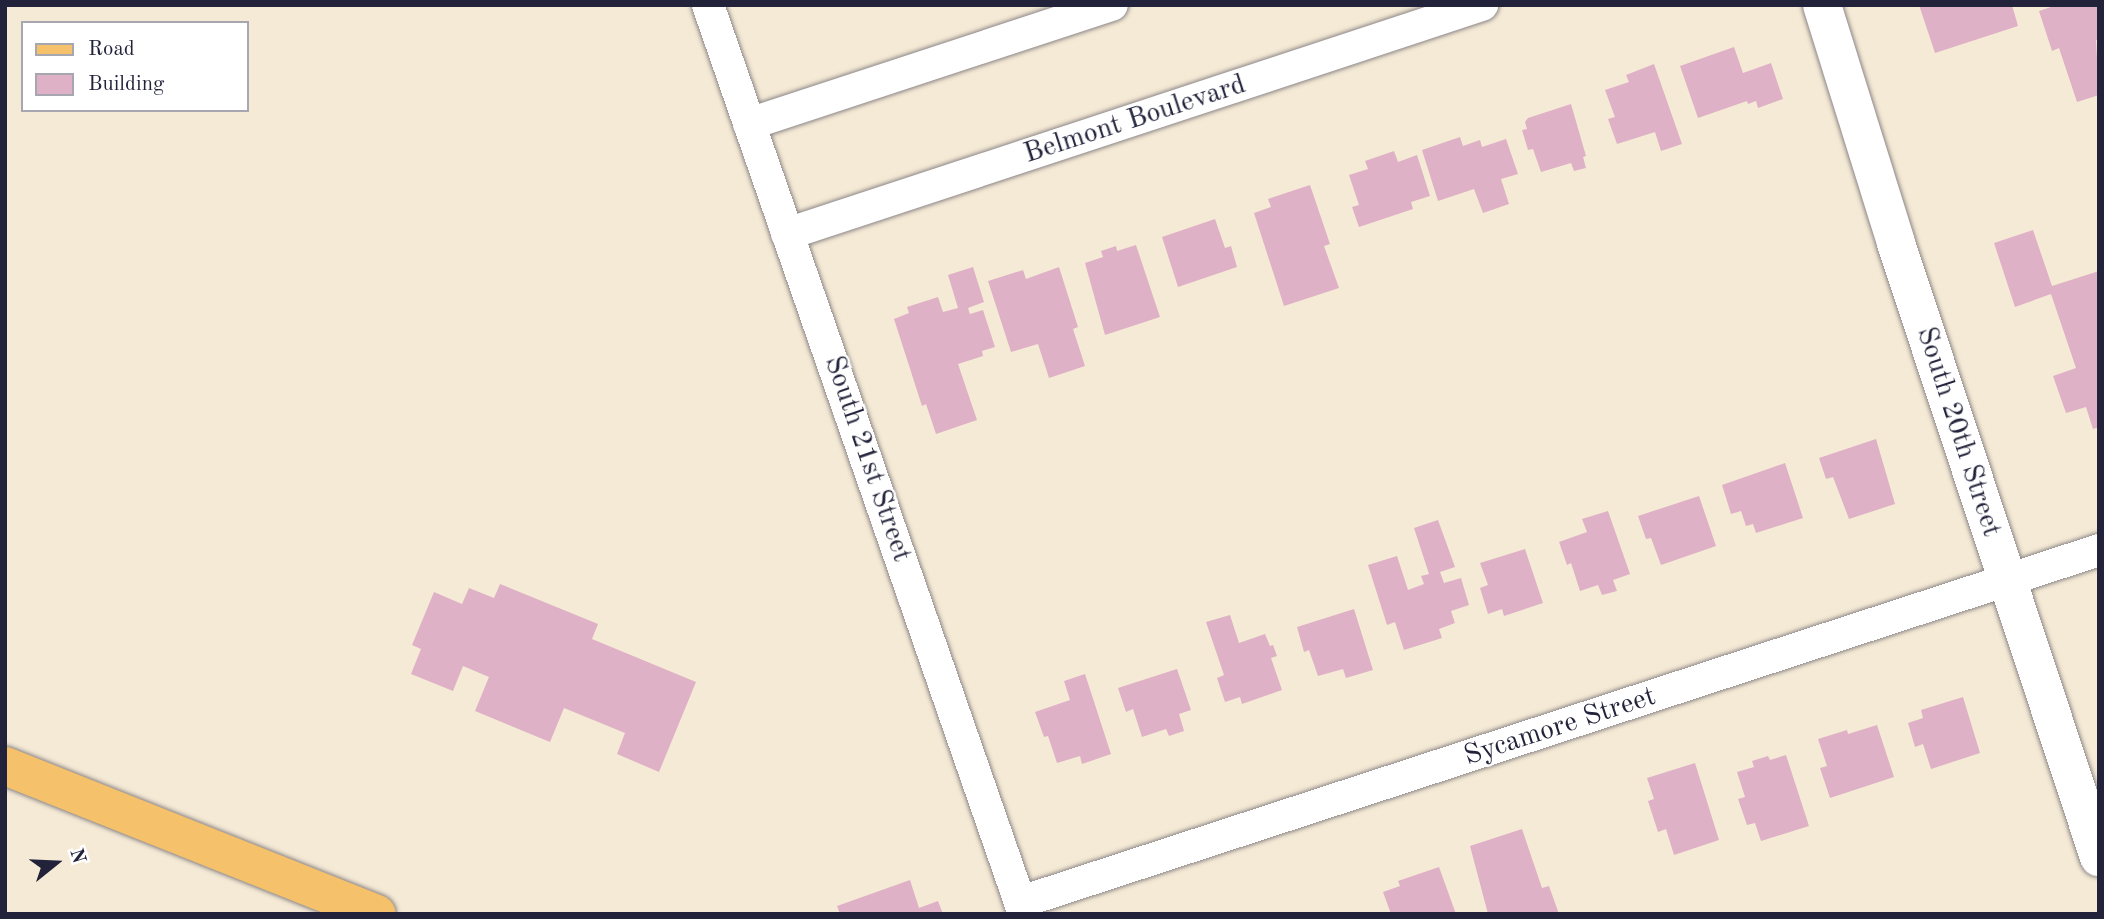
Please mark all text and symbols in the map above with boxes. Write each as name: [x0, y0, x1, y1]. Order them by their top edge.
legend: [21, 21, 248, 112]
text: Road: [88, 39, 135, 60]
street label: Belmont Boulevard: [1020, 68, 1250, 172]
text: Building: [88, 74, 164, 95]
street label: South 20th Street: [1908, 323, 2008, 541]
street label: South 21st Street: [816, 352, 918, 566]
street label: Sycamore Street: [1460, 680, 1660, 774]
north arrow: [21, 828, 91, 898]
text: N: [65, 847, 88, 866]

